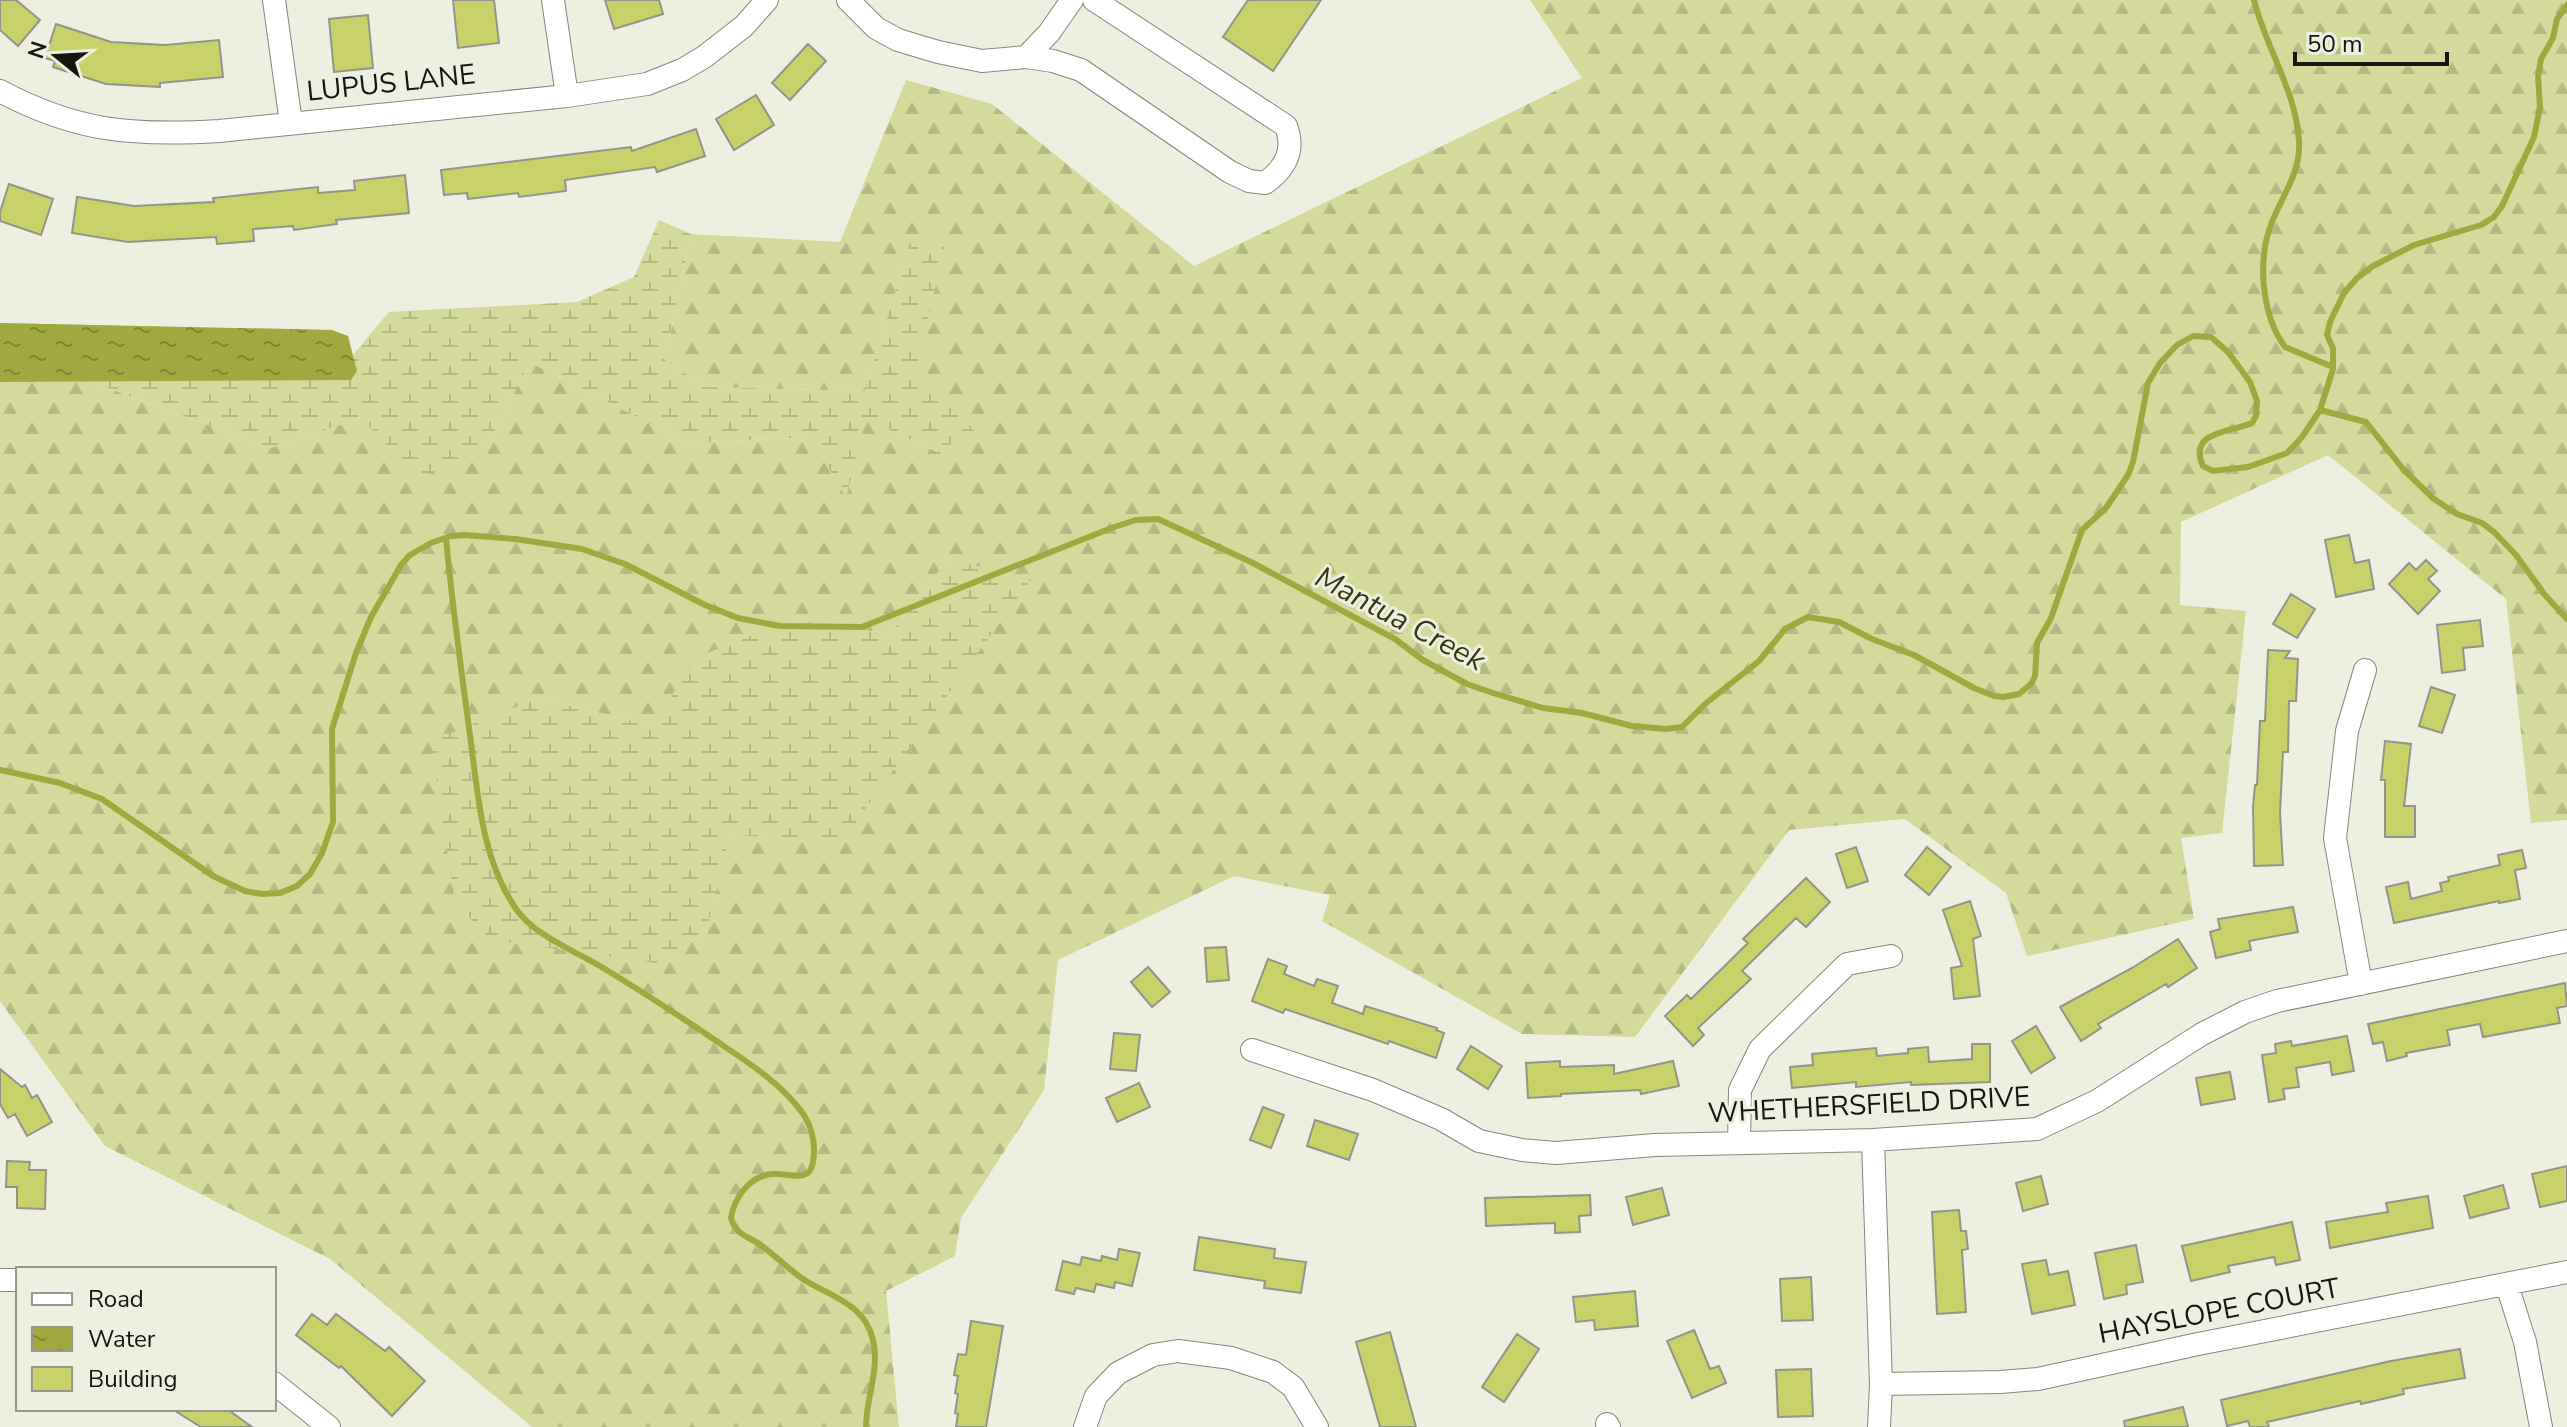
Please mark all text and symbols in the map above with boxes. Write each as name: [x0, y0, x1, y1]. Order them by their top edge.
north arrow: [16, 16, 96, 96]
scale bar: [2295, 16, 2447, 66]
text: 50 m: [2307, 28, 2363, 60]
text: N: [21, 38, 55, 63]
street label: LUPUS LANE: [305, 55, 477, 111]
water label: Mantua Creek: [1308, 557, 1493, 682]
street label: WHETHERSFIELD DRIVE: [1707, 1078, 2031, 1132]
legend: [16, 1267, 276, 1411]
street label: HAYSLOPE COURT: [2095, 1269, 2343, 1353]
text: Road: [88, 1283, 144, 1315]
text: Water: [88, 1323, 156, 1355]
text: Building: [88, 1363, 178, 1395]

